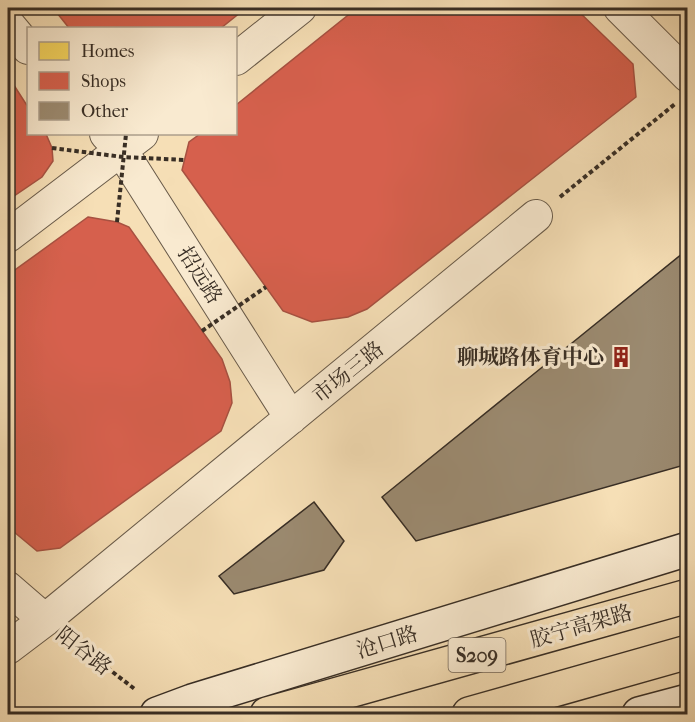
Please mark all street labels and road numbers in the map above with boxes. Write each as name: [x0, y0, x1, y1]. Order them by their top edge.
street label: 招远路: [173, 242, 227, 308]
street label: 市场三路: [308, 336, 388, 408]
street label: 胶宁高架路: [527, 600, 635, 652]
street label: 沧口路: [353, 621, 421, 663]
street label: 阳谷路: [52, 622, 116, 680]
road number: S209: [448, 638, 506, 672]

